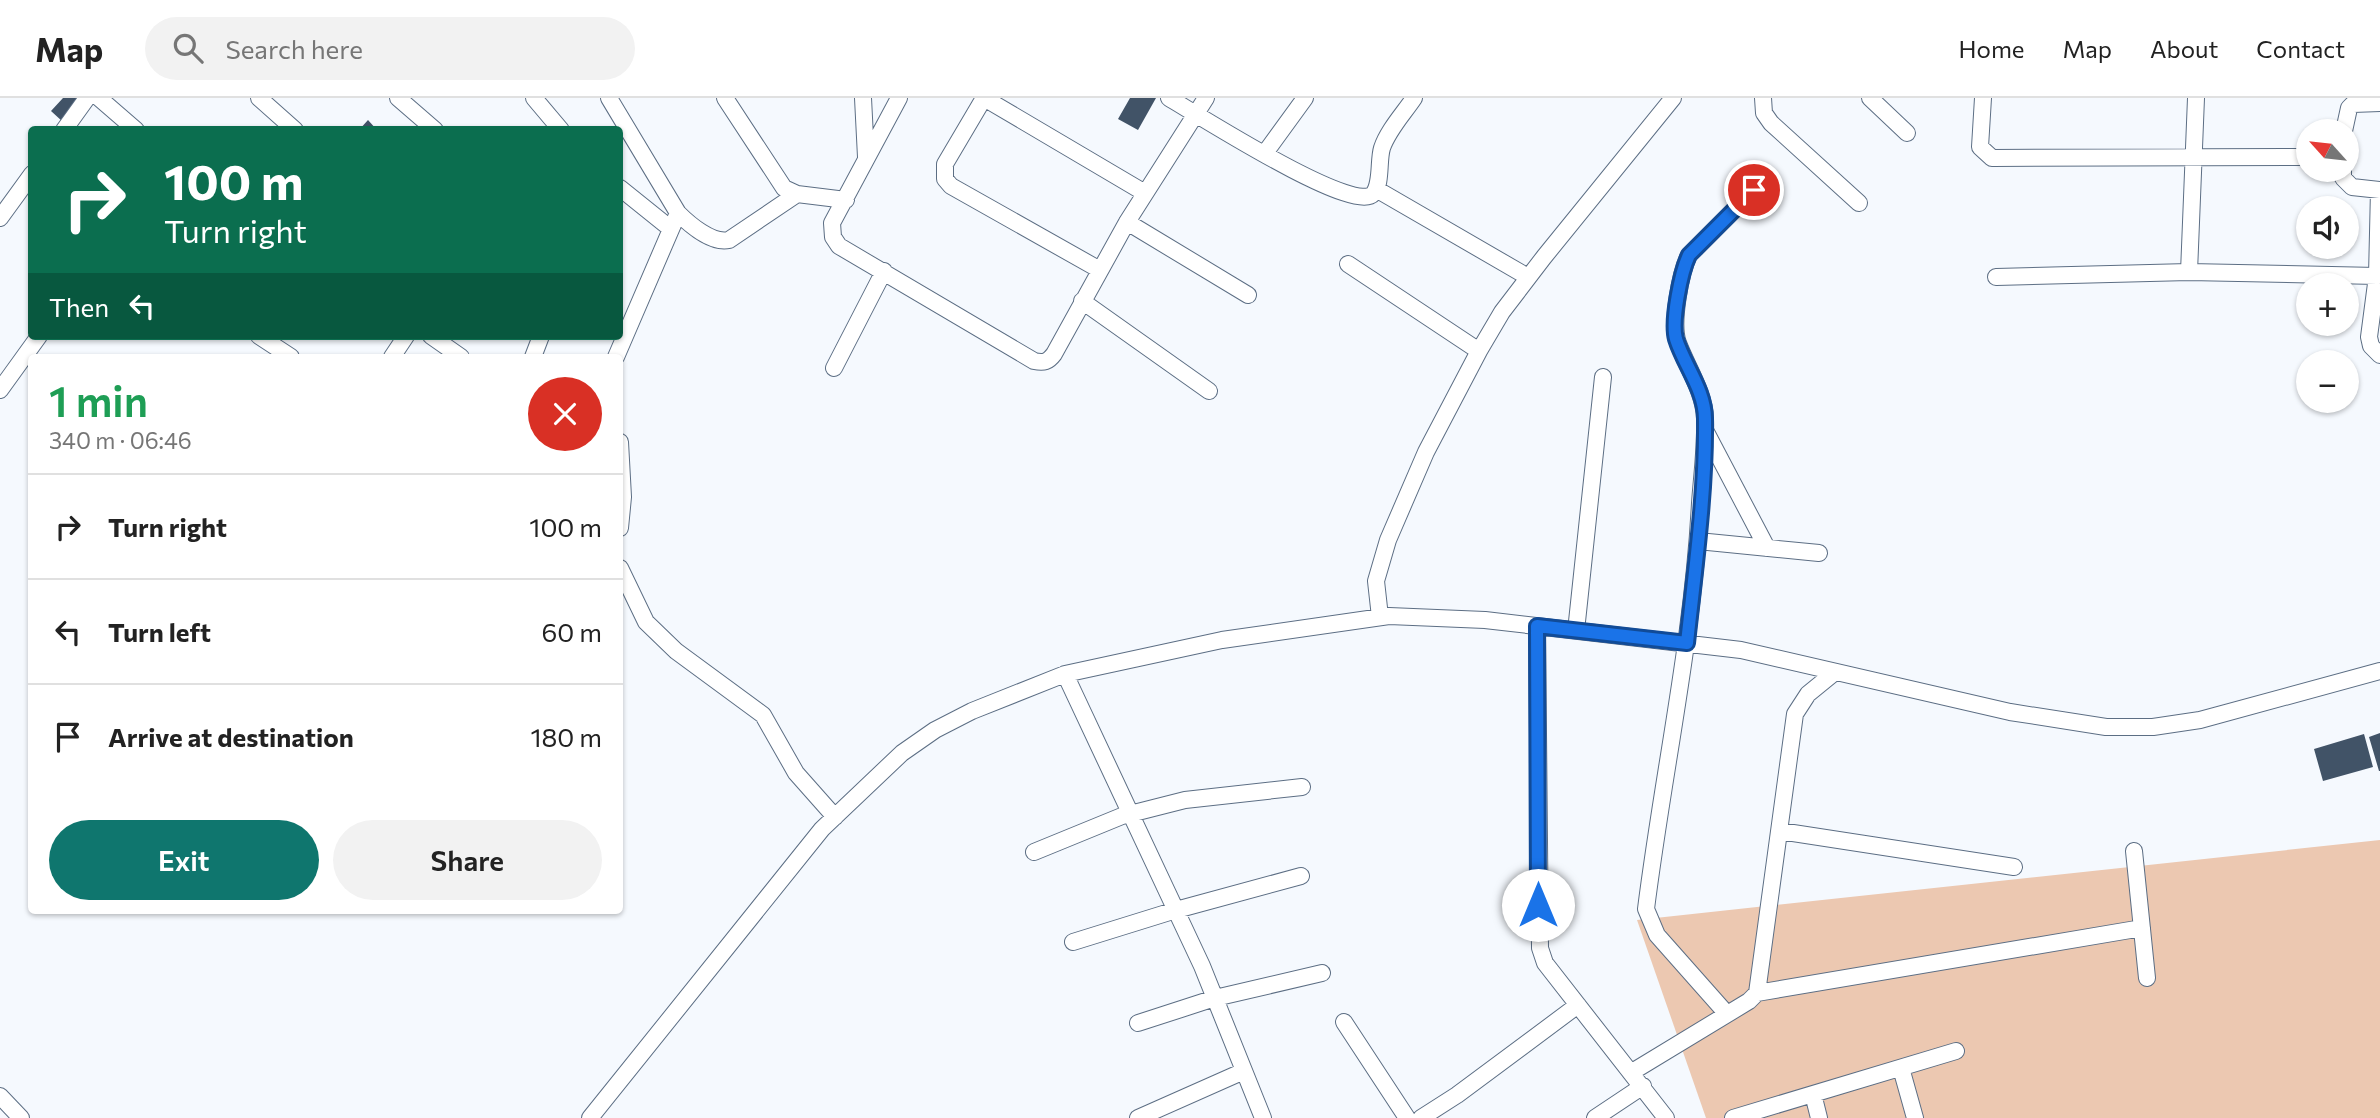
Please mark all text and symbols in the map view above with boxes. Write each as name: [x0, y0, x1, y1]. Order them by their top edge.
search box: [145, 17, 635, 80]
text: Map: [35, 28, 103, 69]
icon: search: [169, 29, 207, 67]
text: Search here: [225, 33, 363, 64]
text: Home: [1959, 34, 2025, 63]
text: Map: [2063, 34, 2112, 63]
text: About: [2150, 34, 2218, 63]
text: Contact: [2256, 34, 2345, 63]
north arrow: [2296, 119, 2359, 182]
map controls: [2296, 119, 2359, 413]
text: 100 m: [164, 150, 303, 210]
icon: right: [49, 154, 140, 245]
pin: [1724, 160, 1784, 220]
icon: arrive: [1735, 171, 1773, 209]
button: sound: [2296, 196, 2359, 259]
text: Turn right: [164, 210, 307, 250]
button: +: [2296, 273, 2359, 336]
icon: left: [123, 287, 161, 325]
text: Then: [49, 291, 109, 322]
button: −: [2296, 350, 2359, 413]
text: 1 min: [49, 374, 148, 426]
button: close: [528, 377, 602, 451]
text: 340 m · 06:46: [49, 426, 192, 454]
icon: right: [49, 508, 87, 546]
text: Turn right: [108, 511, 227, 542]
text: 100 m: [529, 511, 602, 542]
icon: left: [49, 613, 87, 651]
text: Turn left: [108, 616, 211, 647]
text: 60 m: [542, 616, 602, 647]
icon: arrive: [49, 718, 87, 756]
text: Arrive at destination: [108, 721, 354, 752]
text: 180 m: [530, 721, 602, 752]
button: Exit: [49, 820, 319, 900]
button: Share: [333, 820, 602, 900]
position arrow: [1501, 868, 1575, 942]

